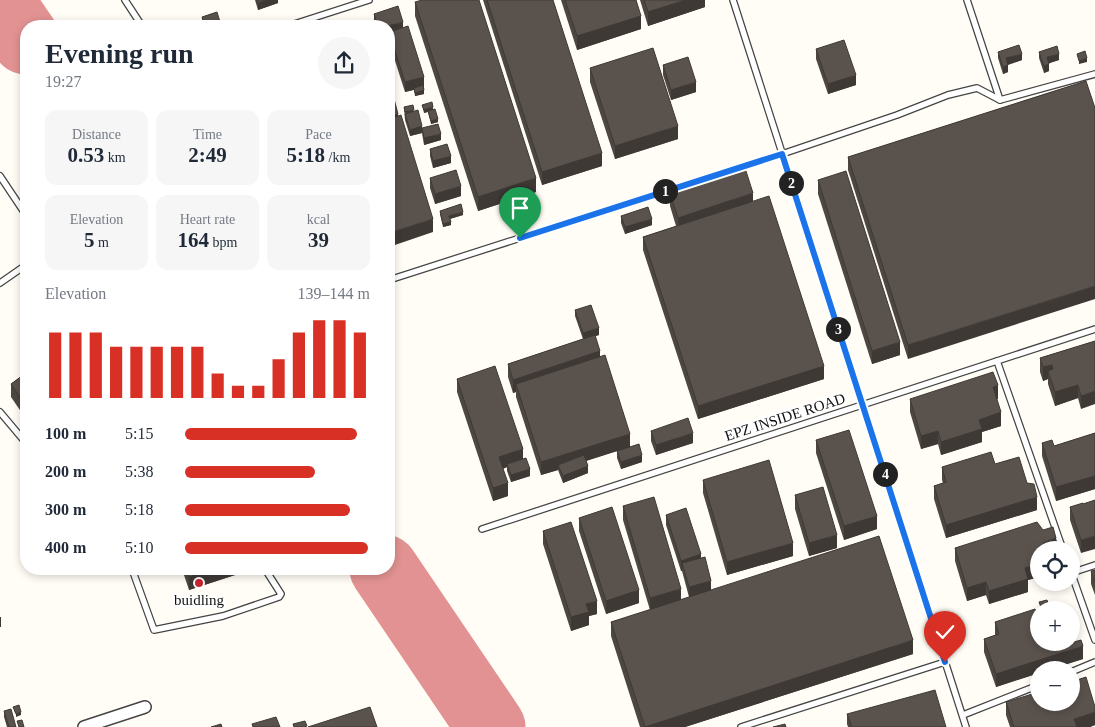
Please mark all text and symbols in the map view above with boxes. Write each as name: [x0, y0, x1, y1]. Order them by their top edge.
button: share: [318, 37, 370, 89]
text: Evening run: [45, 38, 194, 69]
text: 19:27: [45, 73, 81, 90]
text: Distance: [72, 127, 121, 142]
text: Time: [193, 127, 222, 142]
text: Pace: [305, 127, 332, 142]
text: 0.53: [67, 143, 104, 167]
text: 2:49: [188, 143, 227, 167]
text: 5:18: [287, 143, 325, 167]
text: km: [104, 150, 126, 165]
text: /km: [325, 150, 350, 165]
pin: 2: [778, 170, 804, 196]
text: 2: [788, 176, 795, 191]
pin: 1: [652, 178, 678, 204]
text: 1: [662, 184, 669, 199]
pin: [499, 187, 541, 238]
icon: arrive: [506, 194, 534, 222]
text: Elevation: [70, 212, 123, 227]
text: Heart rate: [180, 212, 235, 227]
text: kcal: [307, 212, 330, 227]
text: 5: [84, 228, 95, 252]
text: 164: [178, 228, 209, 252]
text: 39: [308, 228, 329, 252]
text: m: [95, 235, 109, 250]
text: bpm: [209, 235, 237, 250]
text: Elevation: [45, 285, 106, 302]
text: 139–144 m: [298, 285, 370, 302]
pin: 3: [826, 316, 850, 342]
text: 3: [835, 322, 842, 337]
street label: EPZ INSIDE ROAD: [723, 390, 847, 444]
text: 100 m: [45, 425, 86, 442]
text: 5:15: [125, 425, 153, 442]
pin: 4: [872, 462, 898, 486]
text: 200 m: [45, 463, 86, 480]
text: 5:38: [125, 463, 153, 480]
text: 4: [882, 467, 889, 482]
text: 300 m: [45, 501, 86, 518]
text: 5:18: [125, 501, 153, 518]
text: 400 m: [45, 539, 86, 556]
text: 5:10: [125, 539, 153, 556]
map controls: [1030, 541, 1080, 711]
button: locate: [1030, 541, 1080, 591]
marker: buidling: [193, 577, 205, 589]
place label: buidling: [174, 592, 224, 608]
button: +: [1030, 601, 1080, 651]
pin: [924, 611, 966, 662]
icon: check: [931, 618, 959, 646]
button: −: [1030, 661, 1080, 711]

